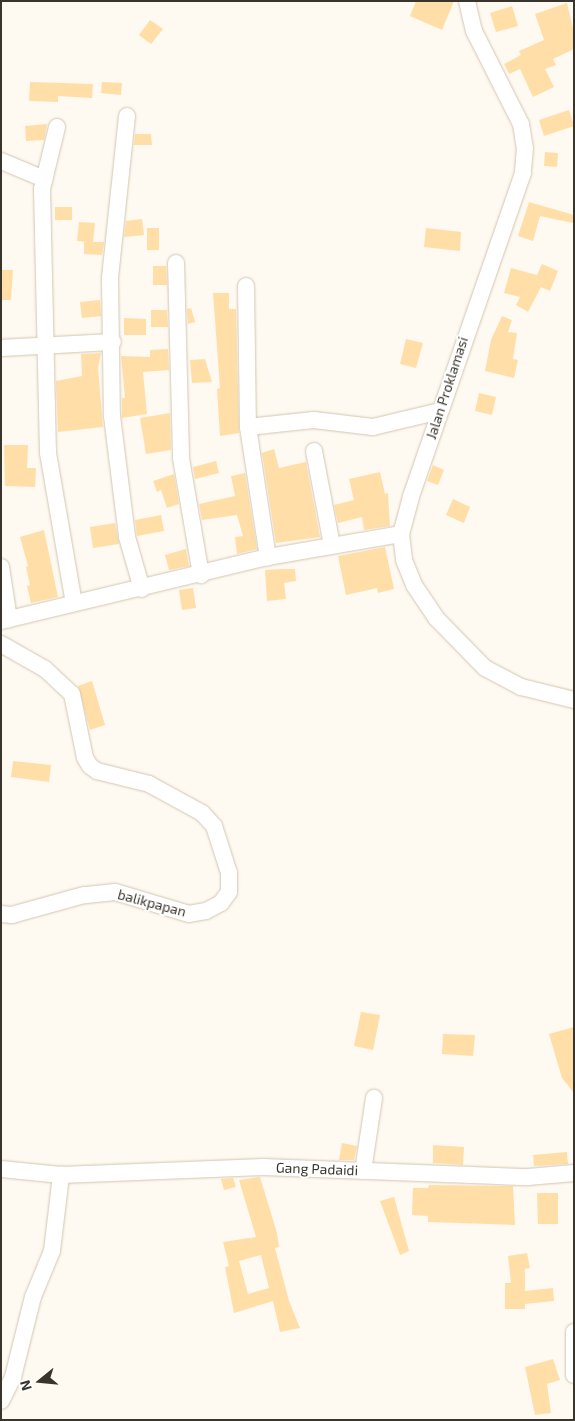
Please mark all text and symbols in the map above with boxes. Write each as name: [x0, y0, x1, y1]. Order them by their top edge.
street label: Jalan Proklamasi: [423, 335, 471, 441]
street label: balikpapan: [116, 886, 188, 920]
street label: Gang Padaidi: [276, 1159, 358, 1179]
north arrow: [15, 1356, 65, 1406]
text: N: [16, 1378, 35, 1393]

